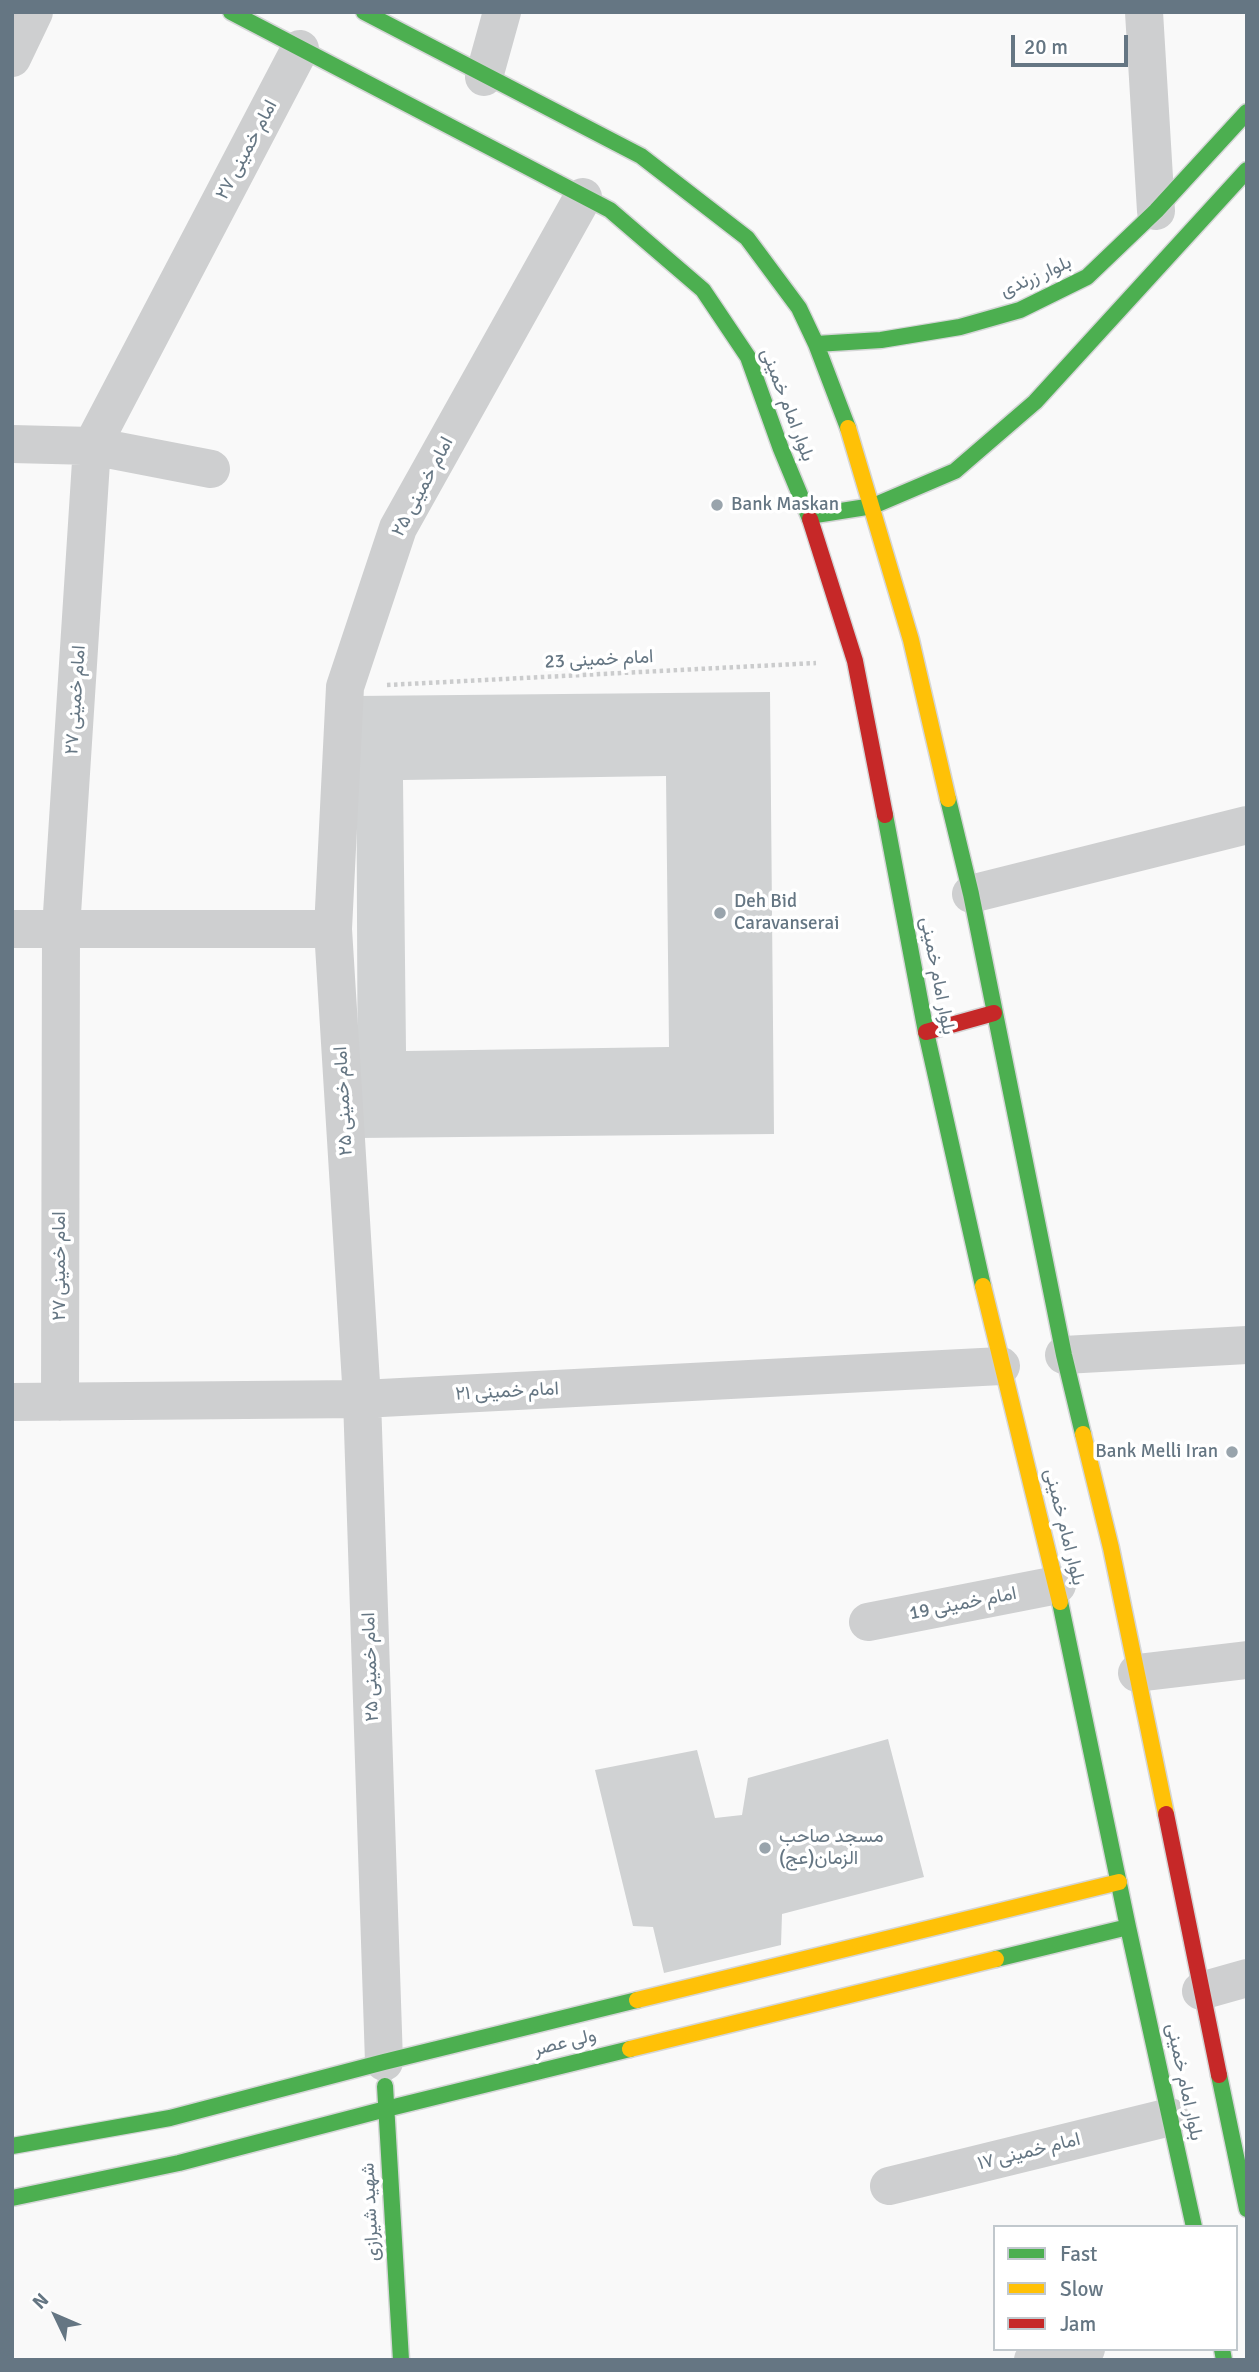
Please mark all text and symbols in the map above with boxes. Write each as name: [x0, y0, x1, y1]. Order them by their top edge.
scale bar: [1014, 21, 1131, 65]
text: 20 m: [1024, 34, 1068, 60]
street label: امام خمینی ۲۷: [211, 96, 283, 204]
street label: بلوار زرندی: [997, 251, 1075, 303]
street label: بلوار امام خمینی: [755, 345, 819, 465]
street label: امام خمینی ۲۵: [387, 433, 459, 541]
place label: Bank Maskan: [731, 494, 839, 516]
marker: Bank Maskan: [709, 497, 725, 513]
street label: امام خمینی ۲۷: [61, 645, 91, 755]
street label: امام خمینی 23: [544, 646, 654, 674]
place label: Deh Bid Caravanserai: [734, 891, 839, 935]
marker: Deh Bid Caravanserai: [712, 905, 728, 921]
street label: بلوار امام خمینی: [914, 915, 960, 1037]
street label: امام خمینی ۲۵: [330, 1046, 358, 1156]
street label: امام خمینی ۲۷: [49, 1211, 71, 1321]
street label: امام خمینی ۲۱: [455, 1378, 559, 1406]
place label: Bank Melli Iran: [1095, 1441, 1218, 1463]
marker: Bank Melli Iran: [1224, 1444, 1240, 1460]
street label: بلوار امام خمینی: [1038, 1466, 1090, 1588]
street label: امام خمینی 19: [907, 1582, 1019, 1626]
street label: امام خمینی ۲۵: [358, 1612, 384, 1722]
place label: مسجد صاحب الزمان(عج): [779, 1826, 884, 1870]
marker: مسجد صاحب الزمان(عج): [757, 1840, 773, 1856]
street label: بلوار امام خمینی: [1160, 2021, 1208, 2143]
street label: ولی عصر: [531, 2024, 599, 2062]
street label: امام خمینی ۱۷: [975, 2128, 1083, 2176]
street label: شهید شیرازی: [357, 2162, 385, 2262]
legend: [993, 2225, 1238, 2351]
text: Fast: [1060, 2241, 1097, 2267]
text: Slow: [1060, 2276, 1104, 2302]
north arrow: [21, 2281, 91, 2351]
text: N: [28, 2288, 54, 2315]
text: Jam: [1060, 2311, 1096, 2337]

